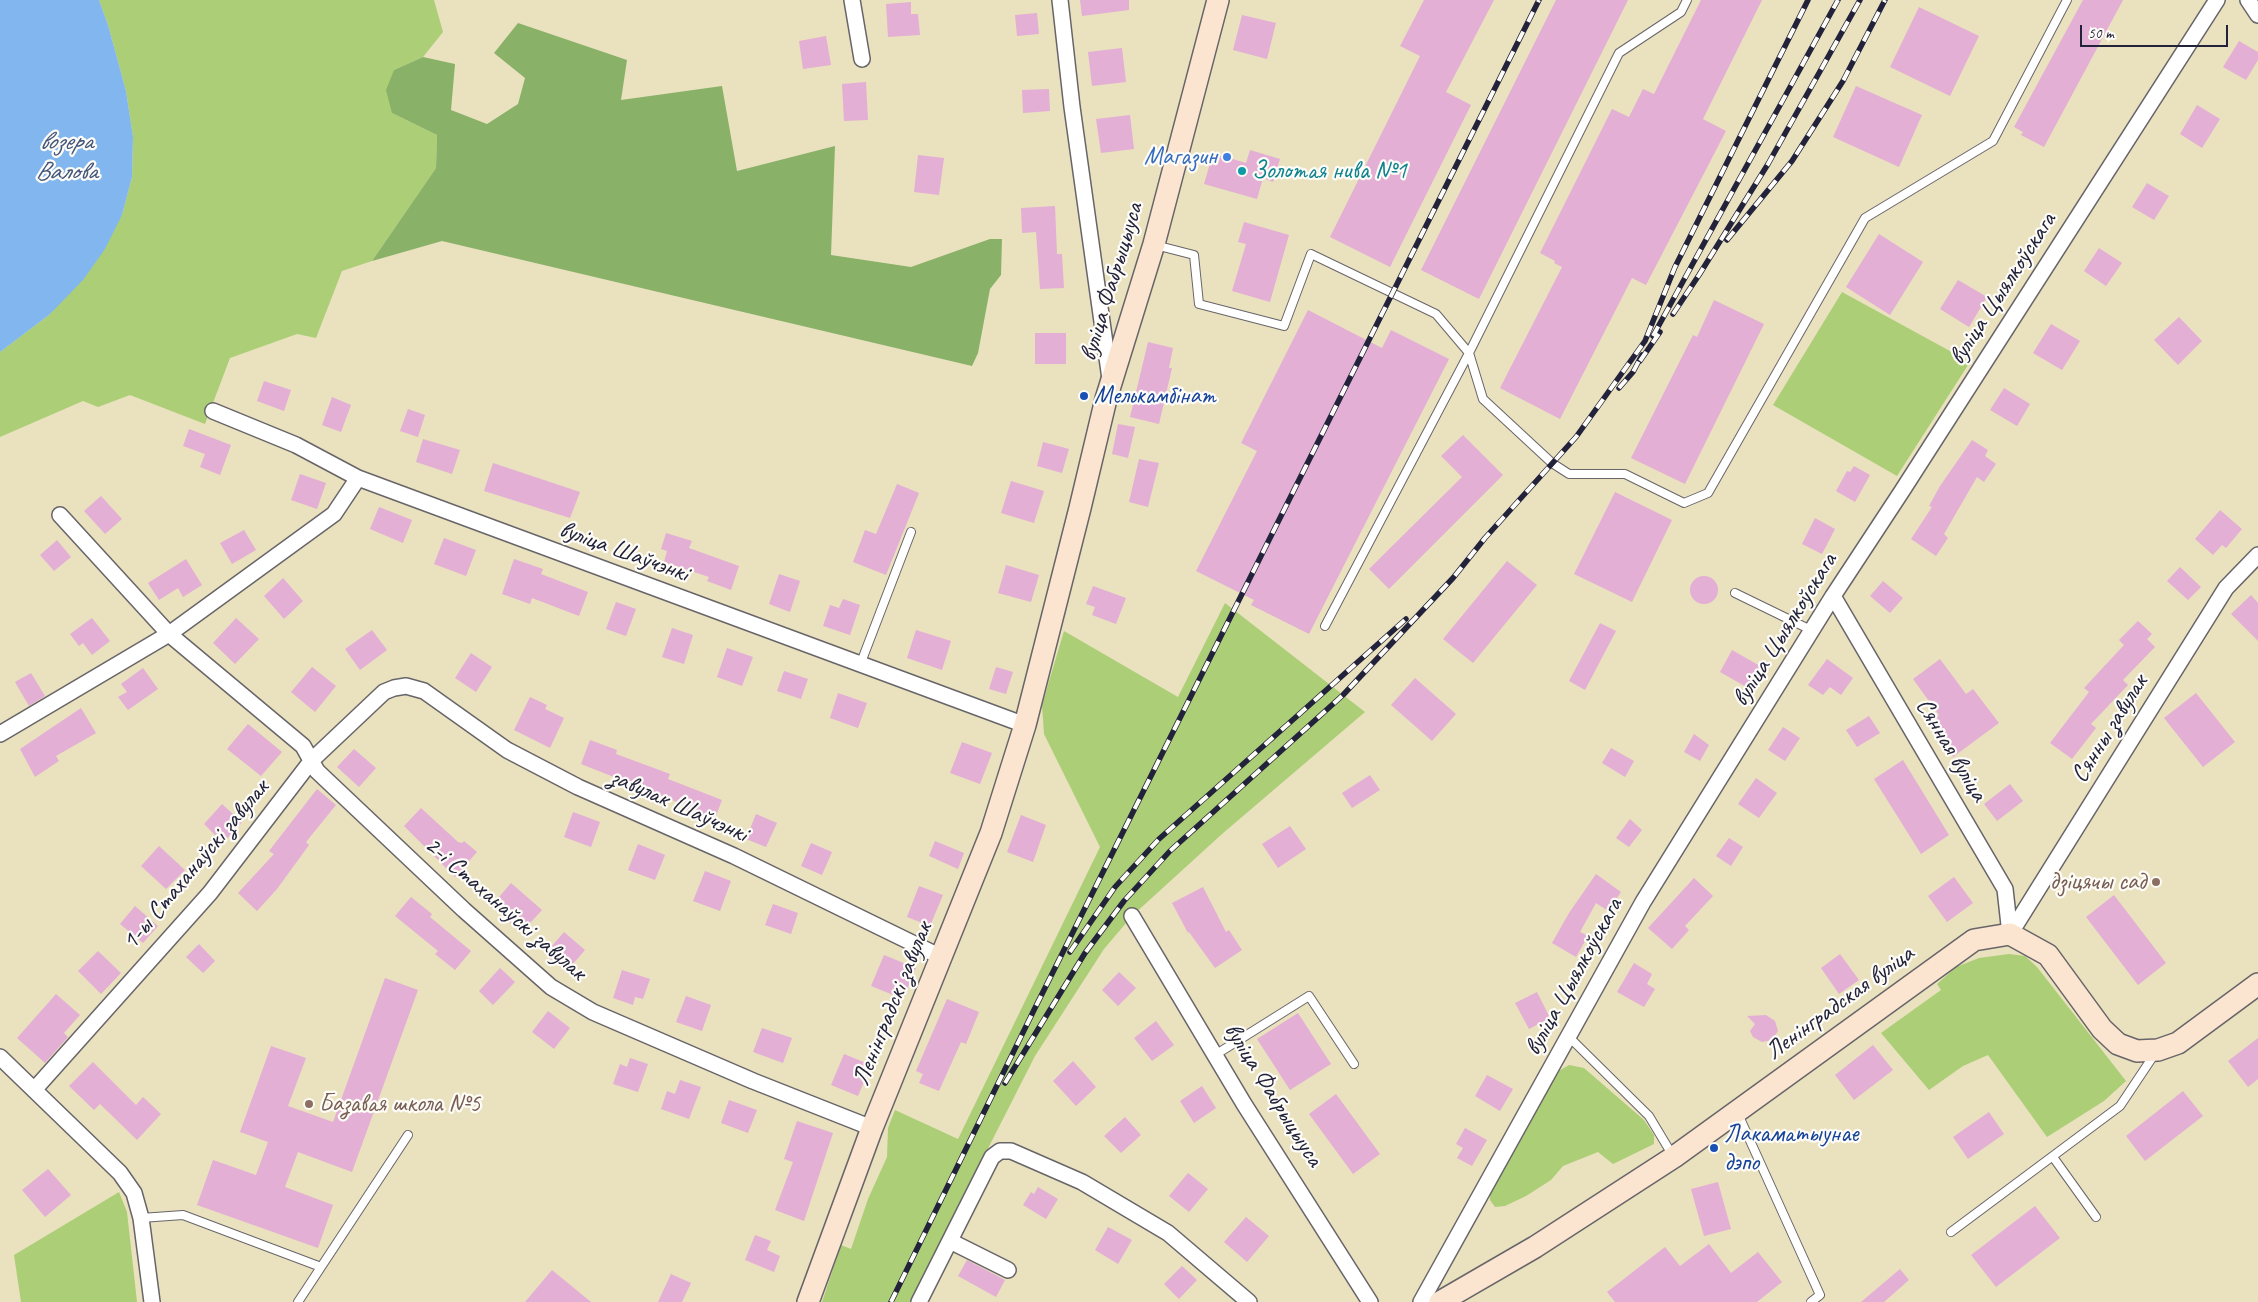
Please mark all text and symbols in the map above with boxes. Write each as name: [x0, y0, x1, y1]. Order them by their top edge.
scale bar: [2083, 15, 2230, 47]
text: 50 m: [2088, 24, 2114, 43]
water label: возера Валова: [35, 126, 97, 188]
place label: Магазин: [1144, 142, 1217, 172]
marker: Магазин: [1221, 151, 1233, 163]
place label: Золотая нива №1: [1252, 156, 1407, 186]
marker: Золотая нива №1: [1236, 165, 1248, 177]
street label: вуліца Фабрыцыуса: [1074, 199, 1150, 365]
street label: вуліца Цыялкоўскага: [1943, 207, 2063, 371]
place label: Мелькамбінат: [1094, 381, 1216, 411]
marker: Мелькамбінат: [1078, 390, 1090, 402]
street label: вуліца Шаўчэнкі: [555, 515, 693, 589]
street label: вуліца Цыялкоўскага: [1726, 548, 1844, 712]
street label: Сянны завулак: [2065, 669, 2155, 789]
street label: Сянная вуліца: [1908, 693, 1994, 807]
street label: завулак Шаўчэнкі: [606, 762, 752, 850]
street label: 1-ы Стаханаўскі завулак: [116, 774, 276, 956]
street label: 2-і Стаханаўскі завулак: [418, 831, 592, 987]
place label: дзіцячы сад: [2049, 867, 2146, 897]
marker: дзіцячы сад: [2150, 876, 2162, 888]
street label: вуліца Цыялкоўскага: [1518, 893, 1630, 1061]
street label: Ленінградскі завулак: [847, 918, 939, 1090]
street label: Ленінградская вуліца: [1760, 939, 1920, 1067]
street label: вуліца Фабрыцыуса: [1217, 1018, 1329, 1172]
place label: Базавая школа №5: [319, 1089, 480, 1119]
marker: Базавая школа №5: [303, 1098, 315, 1110]
place label: Лакаматыунае дэпо: [1724, 1119, 1858, 1178]
marker: Лакаматыунае дэпо: [1708, 1142, 1720, 1154]

